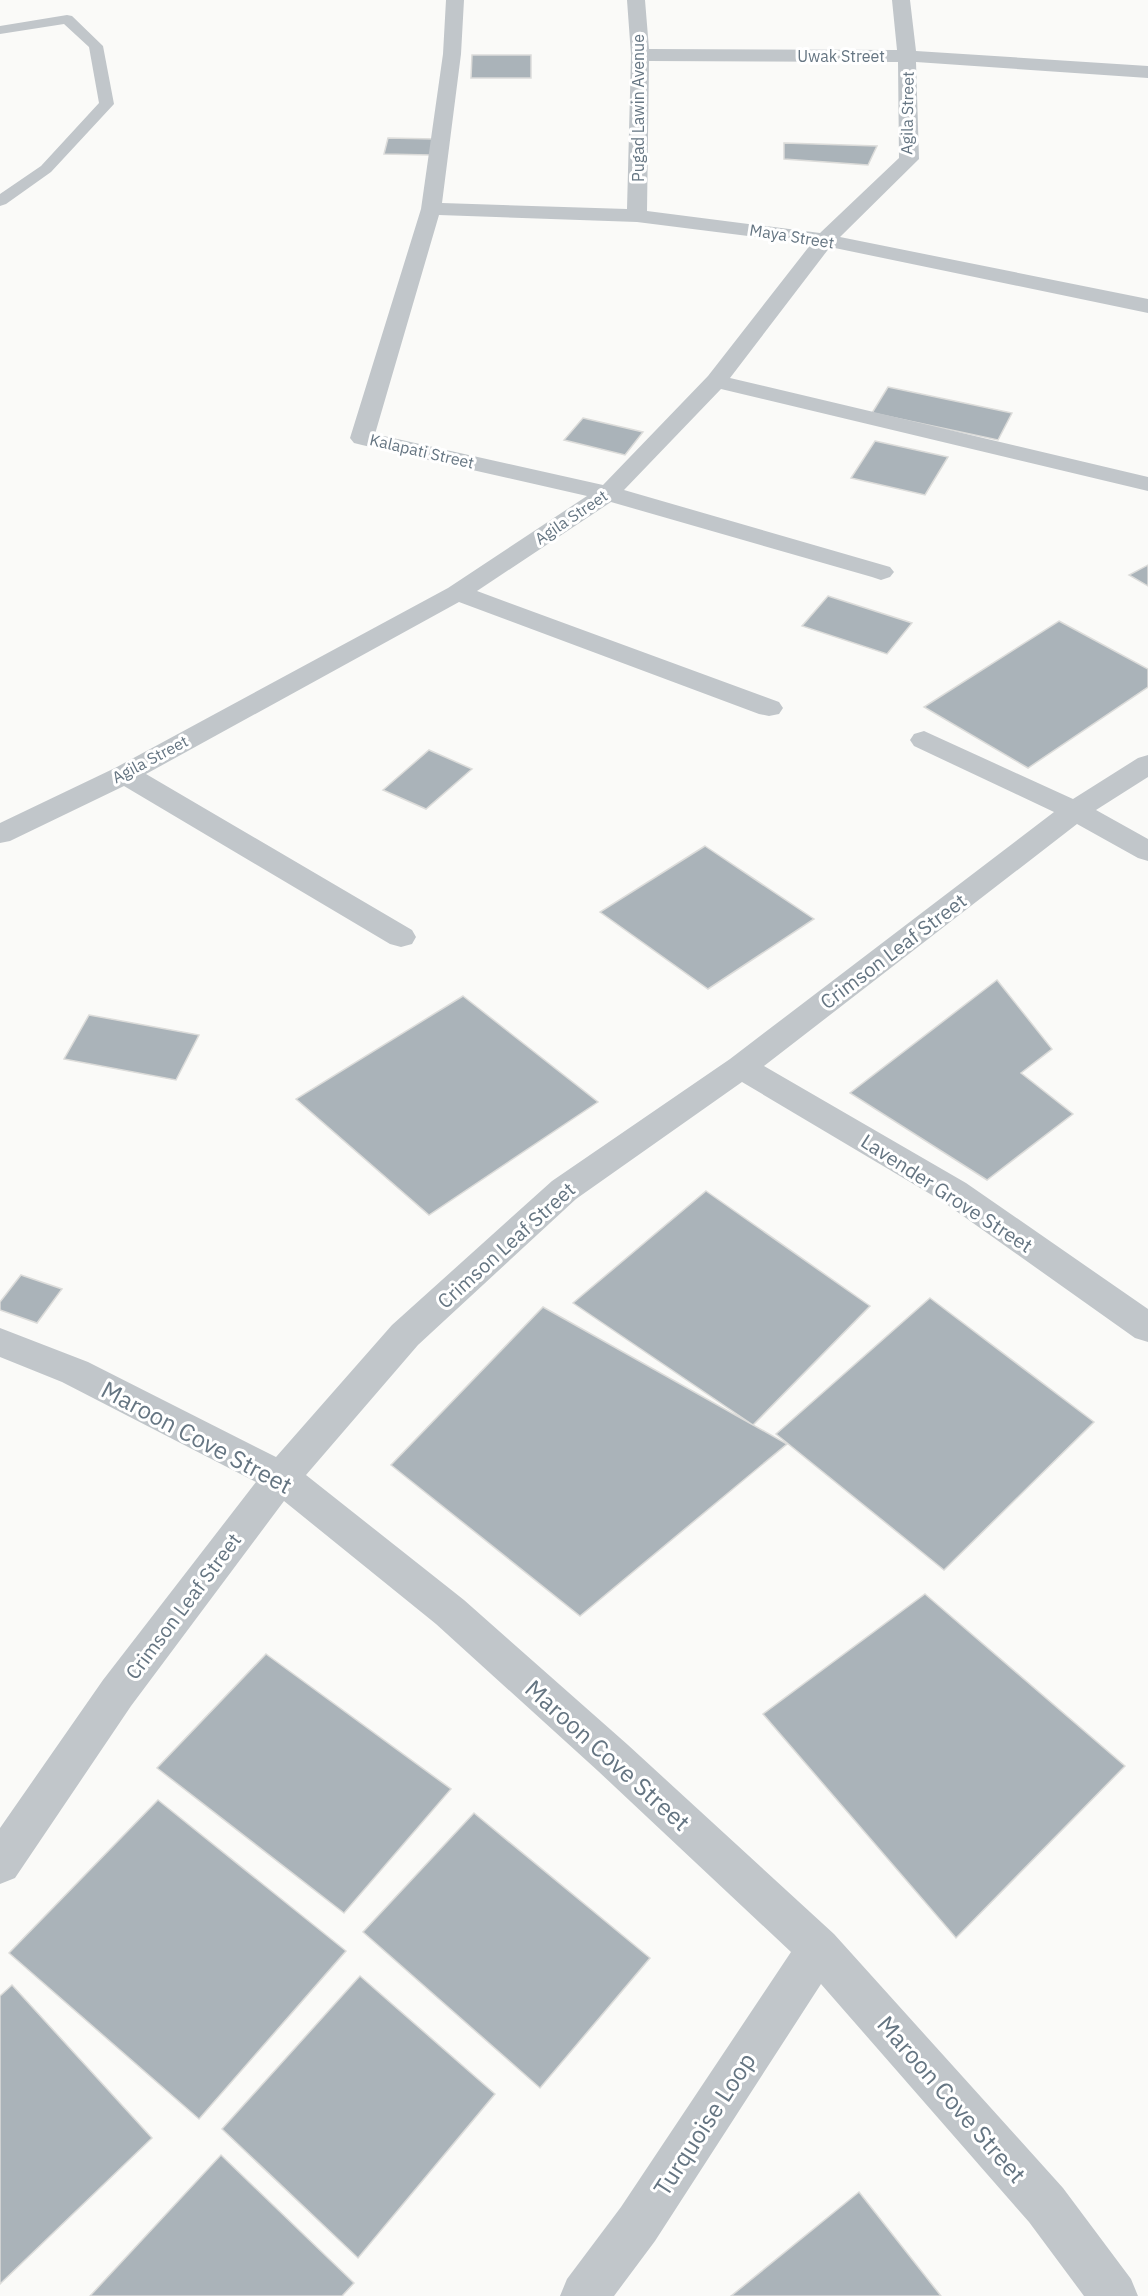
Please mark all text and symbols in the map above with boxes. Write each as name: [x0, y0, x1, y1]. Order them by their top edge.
street label: Pugad Lawin Avenue: [628, 34, 648, 182]
street label: Uwak Street: [797, 46, 885, 66]
street label: Agila Street: [896, 71, 918, 155]
street label: Maya Street: [748, 219, 836, 253]
street label: Kalapati Street: [368, 429, 476, 473]
street label: Agila Street: [531, 485, 611, 549]
street label: Agila Street: [109, 731, 191, 787]
street label: Crimson Leaf Street: [814, 887, 972, 1015]
street label: Lavender Grove Street: [856, 1127, 1038, 1259]
street label: Crimson Leaf Street: [431, 1176, 581, 1314]
street label: Maroon Cove Street: [96, 1373, 298, 1501]
street label: Crimson Leaf Street: [119, 1527, 247, 1685]
street label: Maroon Cove Street: [519, 1672, 697, 1838]
street label: Maroon Cove Street: [871, 2009, 1033, 2189]
street label: Turquoise Loop: [646, 2046, 762, 2202]

